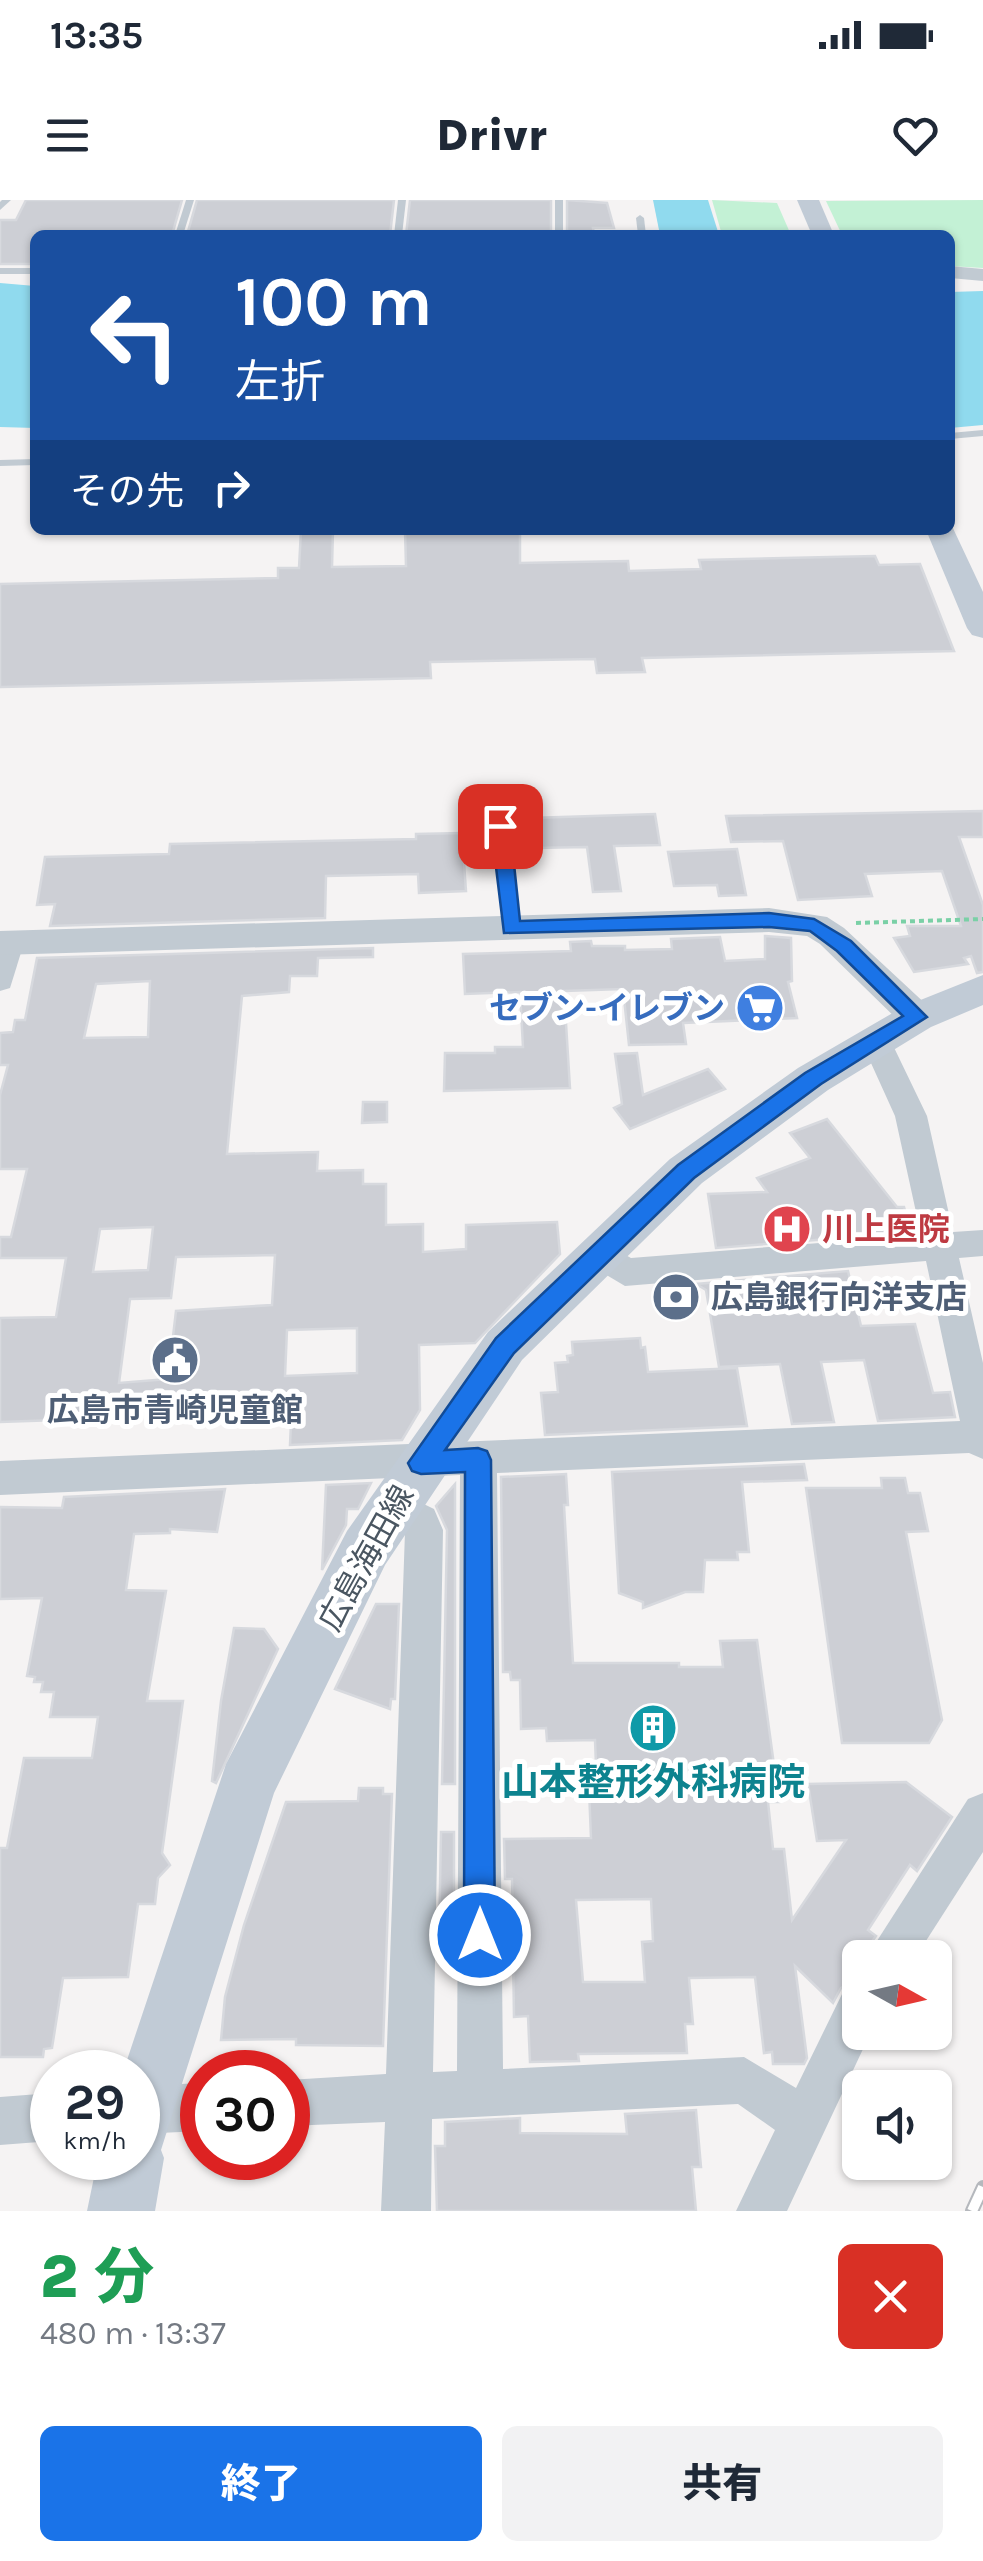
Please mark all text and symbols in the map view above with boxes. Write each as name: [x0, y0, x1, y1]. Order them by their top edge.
text: 13:35: [50, 13, 143, 58]
icon: menu: [40, 108, 95, 163]
icon: heart: [888, 108, 943, 163]
text: Drivr: [436, 109, 547, 161]
text: 100 m: [235, 261, 433, 343]
icon: left: [70, 270, 200, 400]
text: 左折: [235, 356, 325, 408]
icon: right: [204, 460, 259, 515]
text: その先: [70, 469, 184, 514]
pin: [458, 784, 543, 869]
icon: arrive: [473, 799, 528, 854]
supermarket icon: セブン-イレブン: [734, 982, 786, 1034]
place label: セブン-イレブン: [489, 990, 725, 1027]
hospital icon: 川上医院: [761, 1203, 813, 1255]
place label: 川上医院: [822, 1211, 950, 1248]
bank icon: 広島銀行向洋支店: [650, 1271, 702, 1323]
place label: 広島銀行向洋支店: [711, 1279, 967, 1316]
public building icon: 広島市青崎児童館: [149, 1334, 201, 1386]
place label: 広島市青崎児童館: [47, 1392, 303, 1429]
street label: 広島海田線: [311, 1479, 421, 1637]
building icon: 山本整形外科病院: [627, 1702, 679, 1754]
place label: 山本整形外科病院: [501, 1760, 805, 1805]
position arrow: [428, 1883, 532, 1987]
north arrow: [842, 1940, 952, 2050]
map controls: [842, 1940, 952, 2180]
speed limit sign: 30: [180, 2050, 310, 2180]
button: sound: [842, 2070, 952, 2180]
text: 29: [65, 2073, 125, 2132]
text: km/h: [63, 2126, 127, 2155]
text: 2 分: [40, 2242, 154, 2312]
button: close: [838, 2244, 943, 2349]
text: 480 m · 13:37: [40, 2315, 226, 2352]
button: 終了: [40, 2426, 482, 2541]
button: 共有: [502, 2426, 943, 2541]

